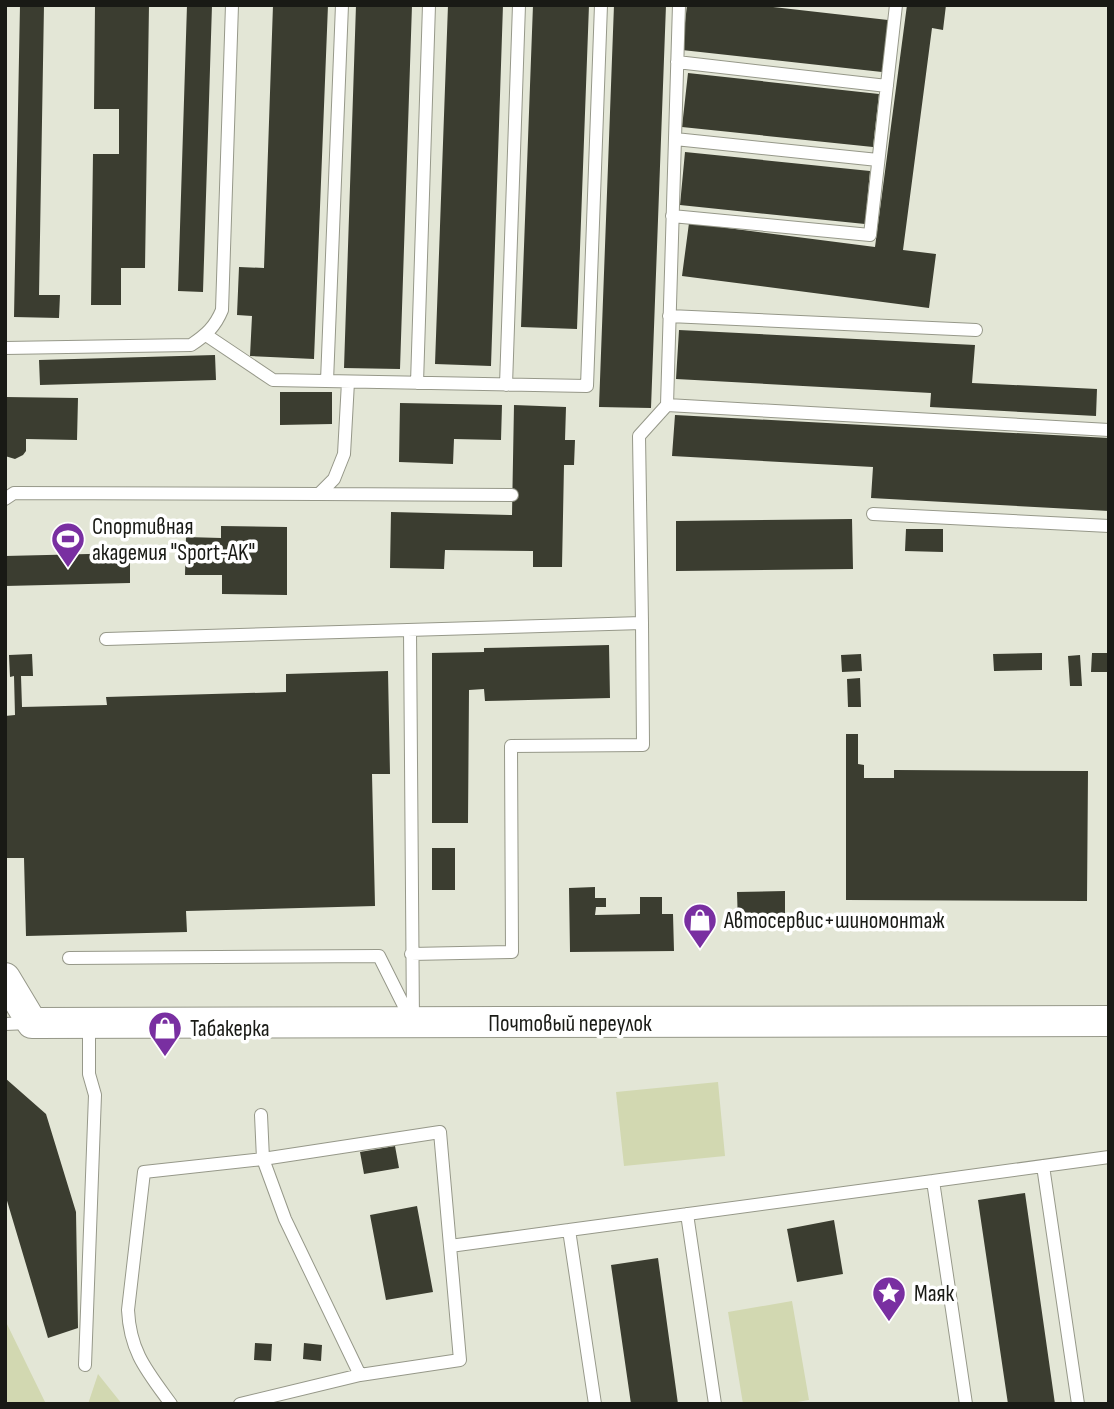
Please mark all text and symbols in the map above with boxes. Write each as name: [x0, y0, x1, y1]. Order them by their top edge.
place label: Спортивная академия "Sport-AK": [92, 513, 255, 567]
sports icon: Спортивная академия "Sport-AK": [49, 520, 87, 569]
shop icon: Автосервис+шиномонтаж: [681, 901, 719, 950]
place label: Автосервис+шиномонтаж: [723, 907, 945, 935]
shop icon: Табакерка: [146, 1009, 184, 1058]
street label: Почтовый переулок: [488, 1010, 652, 1038]
place label: Табакерка: [190, 1015, 270, 1043]
place icon: Маяк: [870, 1274, 908, 1323]
place label: Маяк: [914, 1280, 955, 1308]

